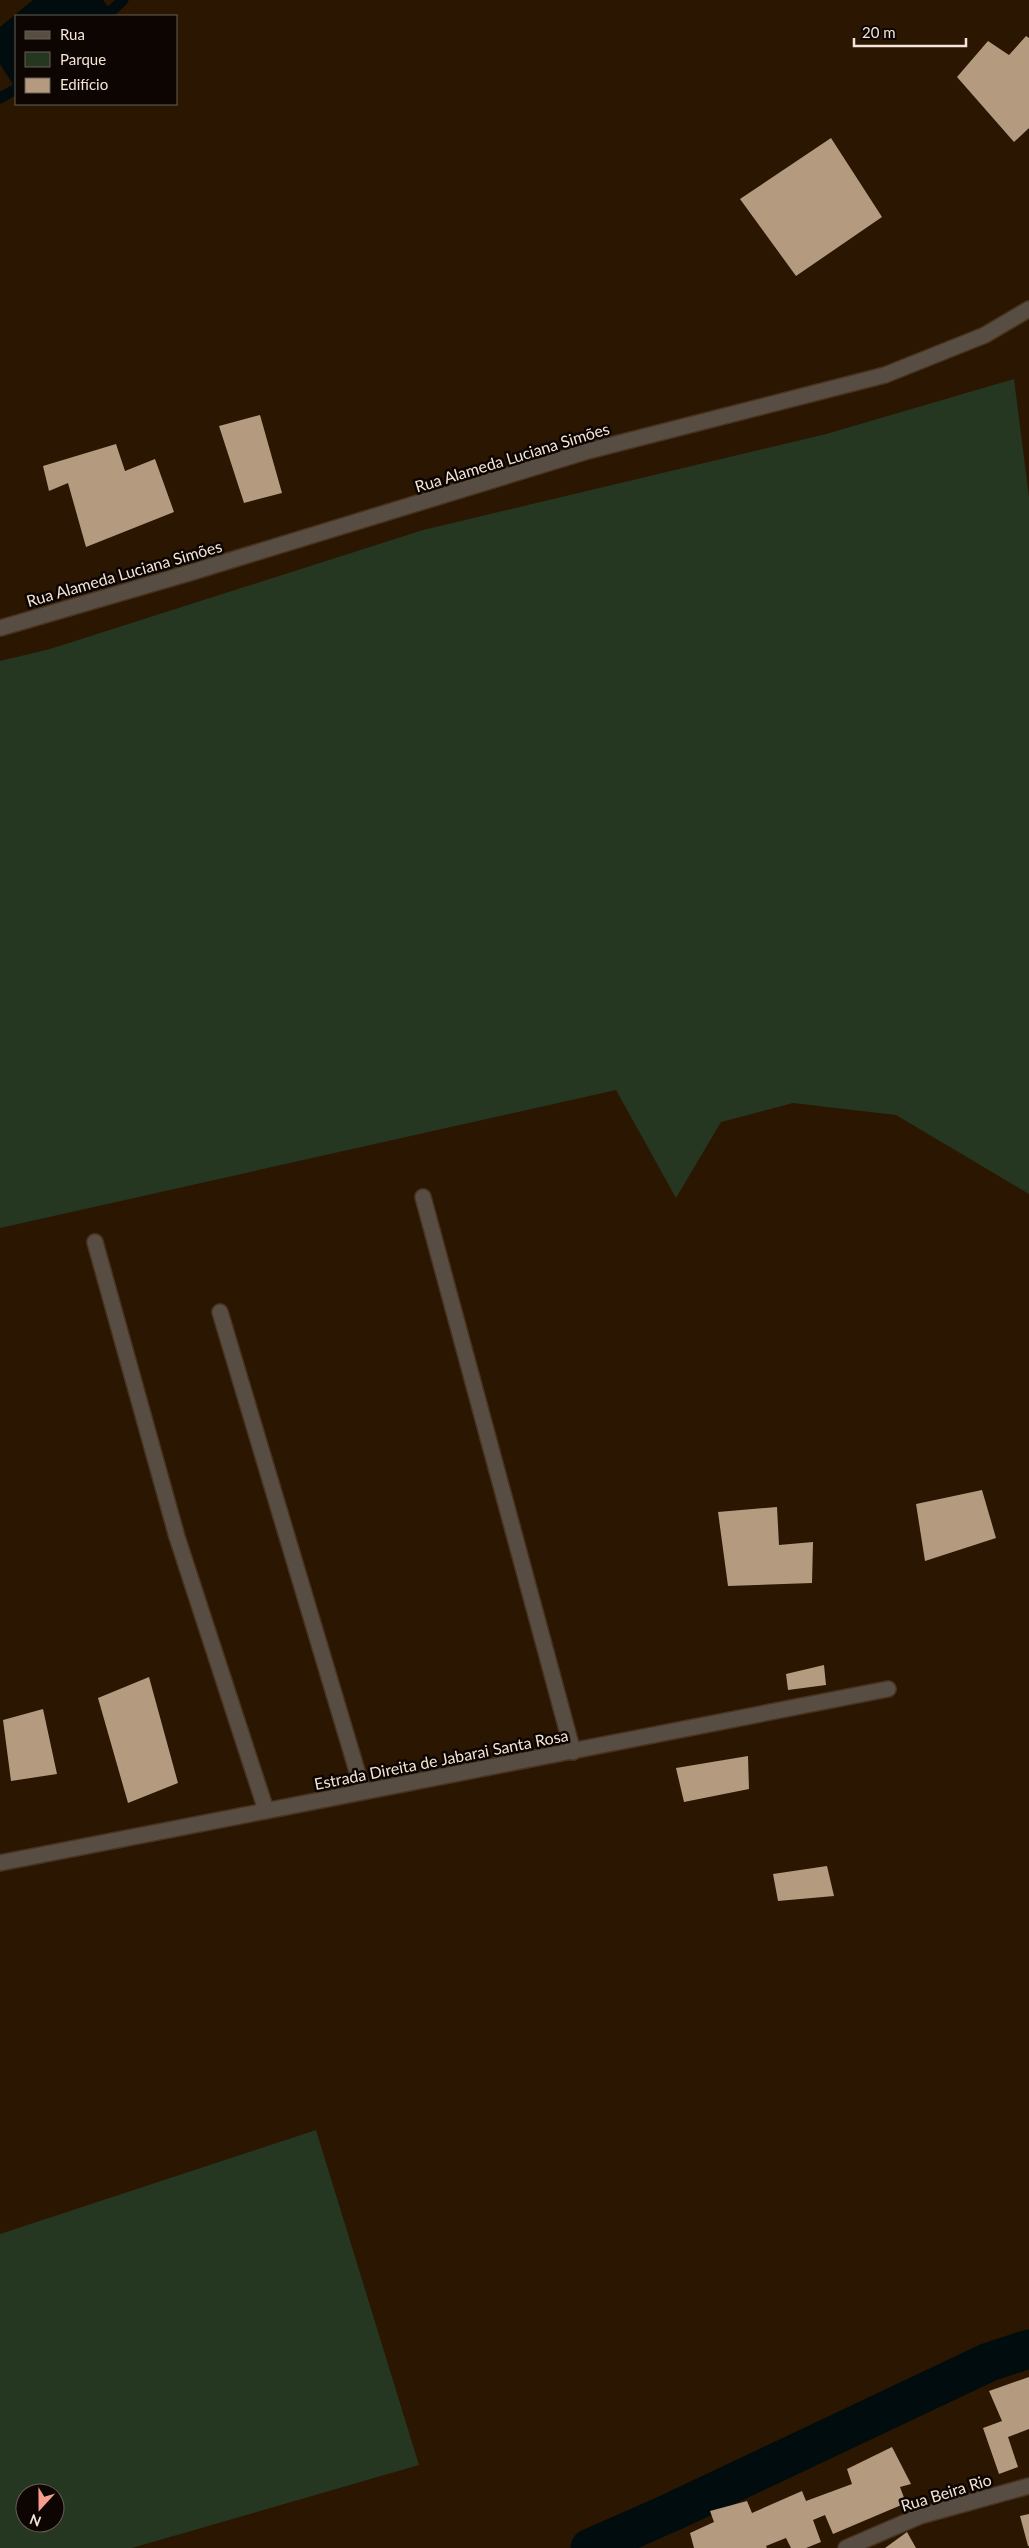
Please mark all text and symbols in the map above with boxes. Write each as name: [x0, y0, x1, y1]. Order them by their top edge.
legend: [15, 15, 178, 105]
scale bar: [854, 15, 966, 47]
text: 20 m: [862, 23, 896, 41]
text: Rua: [60, 25, 85, 43]
text: Parque: [60, 50, 106, 68]
text: Edifício: [60, 75, 108, 93]
street label: Rua Alameda Luciana Simões: [412, 418, 612, 496]
street label: Rua Alameda Luciana Simões: [24, 536, 224, 610]
street label: Estrada Direita de Jabarai Santa Rosa: [312, 1725, 570, 1793]
street label: Rua Beira Rio: [898, 2469, 994, 2515]
north arrow: [15, 2483, 65, 2533]
text: N: [27, 2511, 43, 2530]

